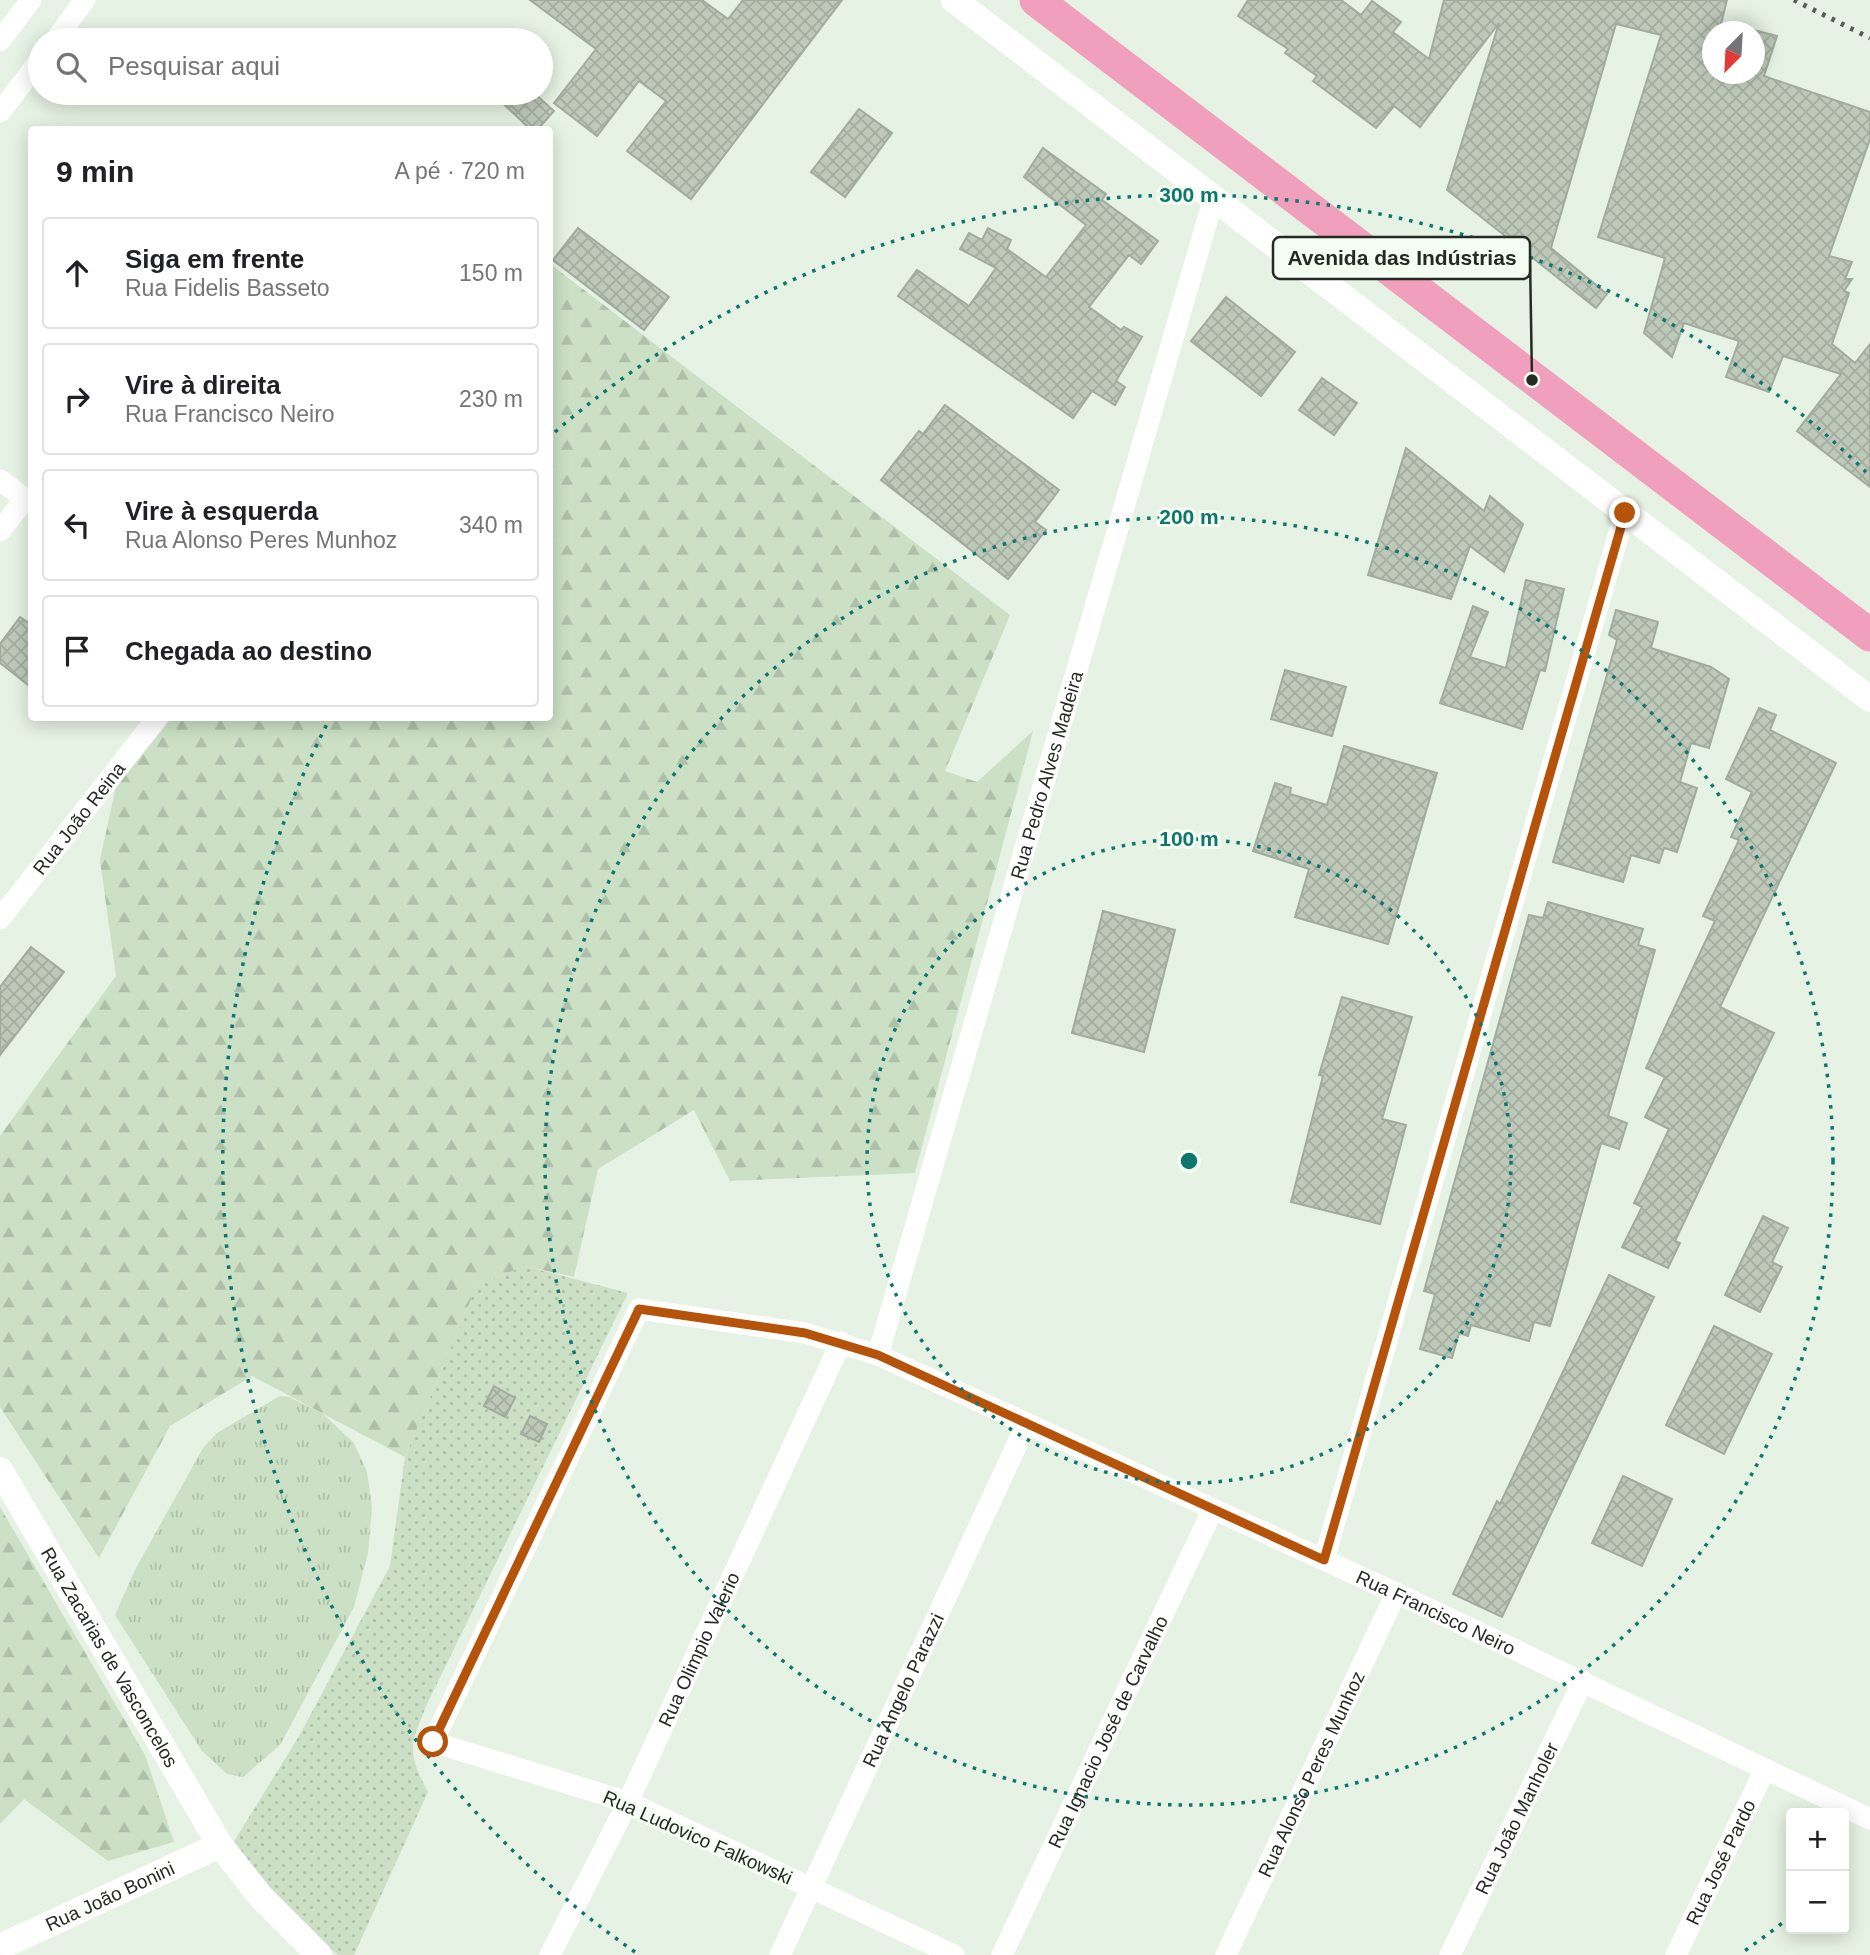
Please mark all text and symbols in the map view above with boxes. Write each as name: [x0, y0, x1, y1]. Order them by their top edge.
north arrow: [1702, 21, 1765, 84]
search box: [28, 28, 553, 105]
icon: search: [52, 48, 90, 86]
text: Pesquisar aqui: [108, 51, 280, 81]
text: 9 min: [56, 155, 134, 188]
text: A pé · 720 m: [395, 158, 525, 184]
text: 300 m: [1159, 183, 1219, 206]
callout: Avenida das Indústrias: [1273, 237, 1530, 279]
text: Siga em frente: [125, 244, 304, 274]
text: Avenida das Indústrias: [1287, 246, 1517, 269]
icon: ahead: [58, 254, 96, 292]
text: 150 m: [459, 260, 523, 286]
text: Rua Fidelis Basseto: [125, 275, 330, 301]
text: Vire à direita: [125, 370, 281, 400]
icon: right: [58, 380, 96, 418]
text: 230 m: [459, 386, 523, 412]
text: Rua Francisco Neiro: [125, 401, 335, 427]
text: Vire à esquerda: [125, 496, 318, 526]
route end: [1609, 497, 1640, 528]
text: 200 m: [1159, 505, 1219, 528]
icon: left: [58, 506, 96, 544]
text: 340 m: [459, 512, 523, 538]
text: Rua Alonso Peres Munhoz: [125, 527, 397, 553]
icon: arrive: [58, 632, 96, 670]
text: Chegada ao destino: [125, 636, 372, 666]
street label: Rua Pedro Alves Madeira: [1007, 668, 1087, 882]
street label: Rua João Reina: [29, 758, 130, 879]
text: 100 m: [1159, 827, 1219, 850]
centre of rings: [1177, 1149, 1201, 1173]
street label: Rua Zacarias de Vasconcelos: [37, 1544, 182, 1771]
street label: Rua Francisco Neiro: [1353, 1566, 1519, 1659]
street label: Rua Olimpio Valerio: [654, 1569, 744, 1730]
street label: Rua Angelo Parazzi: [859, 1610, 948, 1771]
street label: Rua Ignacio José de Carvalho: [1044, 1612, 1172, 1852]
street label: Rua Alonso Peres Munhoz: [1254, 1668, 1369, 1881]
route start: [417, 1726, 448, 1757]
street label: Rua João Manholer: [1471, 1739, 1563, 1898]
street label: Rua Ludovico Falkowski: [600, 1786, 796, 1889]
street label: Rua José Pardo: [1682, 1796, 1760, 1928]
map controls: [1786, 1808, 1849, 1934]
button: +: [1786, 1808, 1849, 1871]
street label: Rua João Bonini: [42, 1858, 178, 1935]
button: −: [1786, 1871, 1849, 1934]

